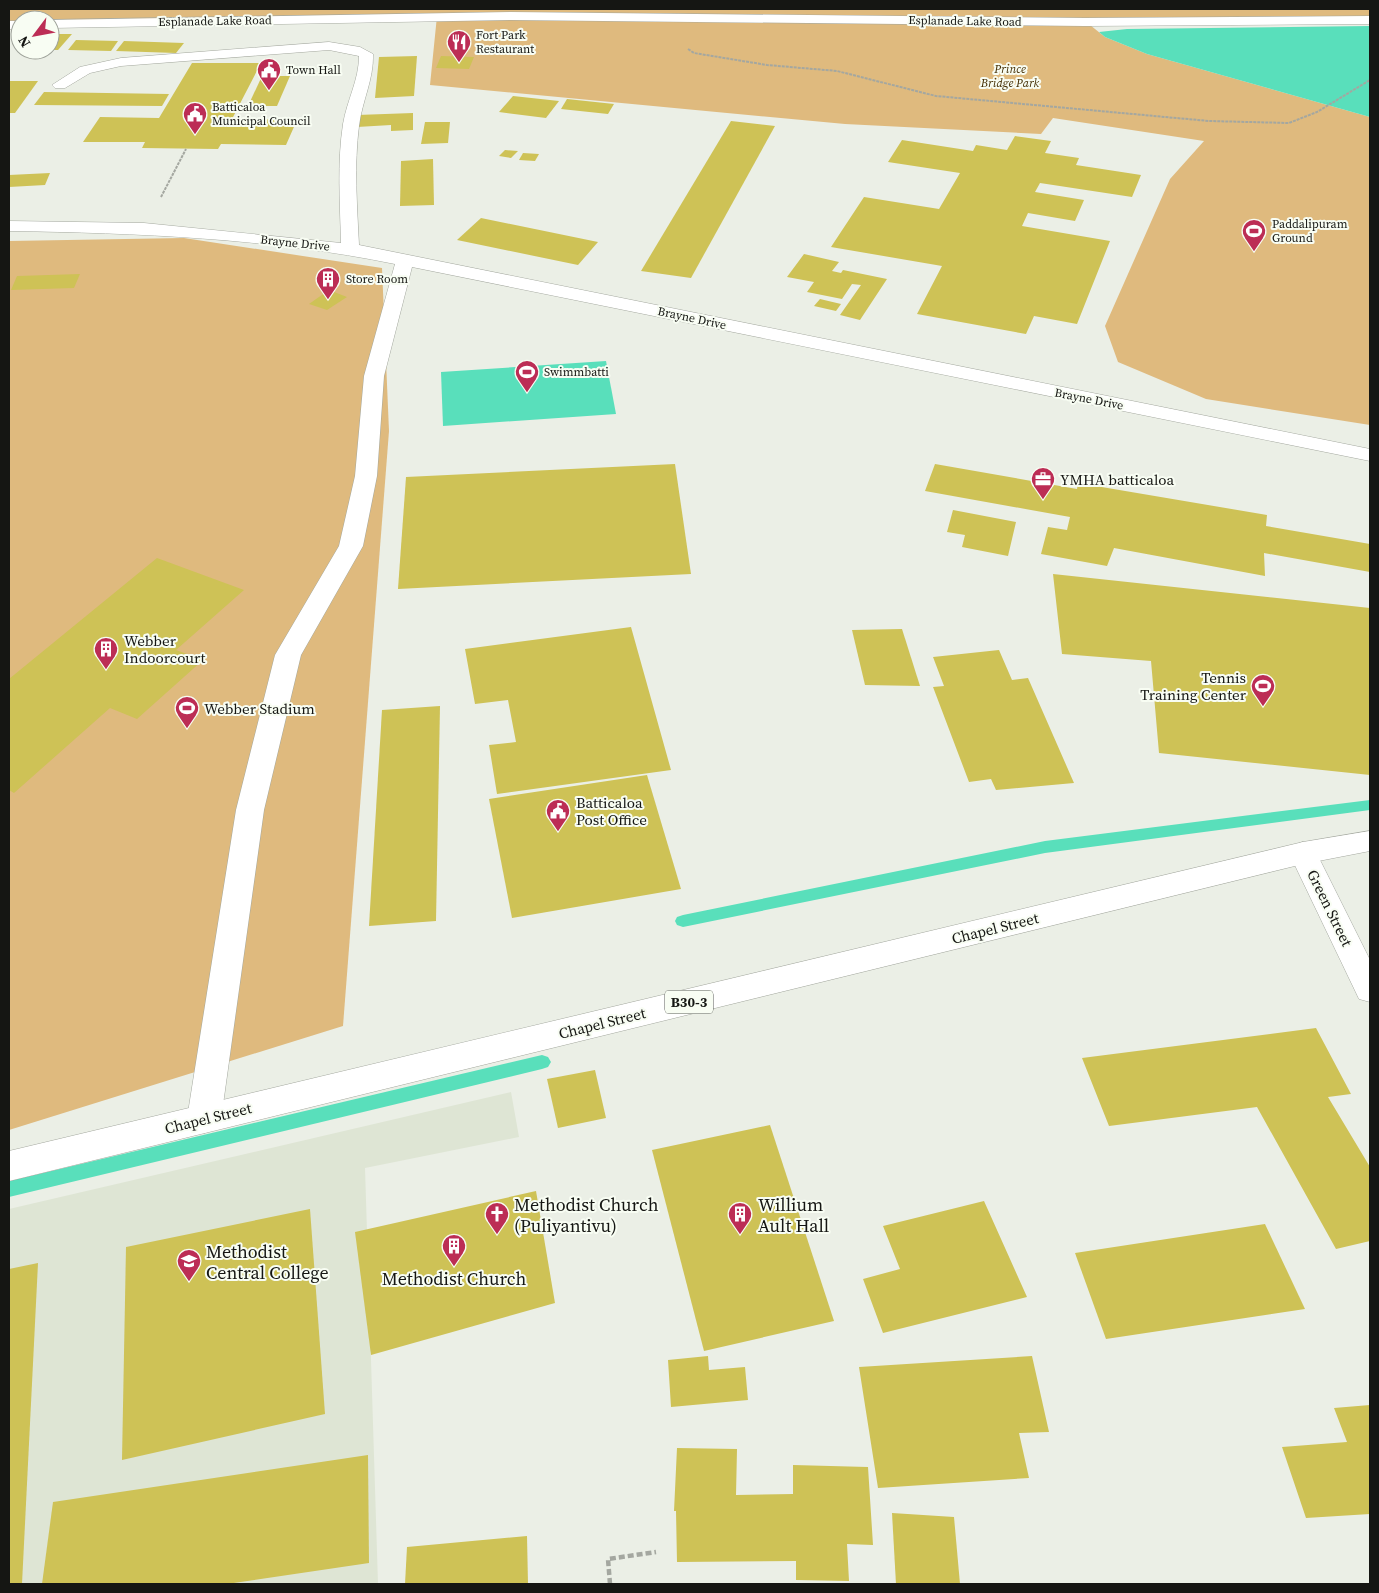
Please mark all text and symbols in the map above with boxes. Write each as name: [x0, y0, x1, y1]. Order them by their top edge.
north arrow: [10, 10, 60, 60]
street label: Esplanade Lake Road: [158, 12, 272, 30]
street label: Esplanade Lake Road: [908, 12, 1022, 30]
place label: Fort Park Restaurant: [476, 27, 534, 57]
restaurant icon: Fort Park Restaurant: [446, 29, 472, 63]
text: N: [13, 32, 35, 52]
public building icon: Town Hall: [256, 57, 282, 91]
park label: Prince Bridge Park: [980, 61, 1039, 91]
place label: Town Hall: [286, 62, 341, 78]
place label: Batticaloa Municipal Council: [212, 99, 311, 129]
public building icon: Batticaloa Municipal Council: [182, 101, 208, 135]
place label: Paddalipuram Ground: [1272, 216, 1348, 246]
sports icon: Paddalipuram Ground: [1241, 218, 1267, 252]
street label: Brayne Drive: [259, 231, 331, 255]
building icon: Store Room: [315, 266, 341, 300]
place label: Store Room: [346, 271, 408, 287]
street label: Brayne Drive: [656, 303, 728, 333]
sports icon: Swimmbatti: [514, 359, 540, 393]
place label: Swimmbatti: [544, 364, 609, 380]
street label: Brayne Drive: [1053, 384, 1125, 414]
office icon: YMHA batticaloa: [1030, 466, 1056, 500]
place label: YMHA batticaloa: [1060, 469, 1175, 490]
place label: Webber Indoorcourt: [124, 630, 206, 668]
building icon: Webber Indoorcourt: [93, 636, 119, 670]
place label: Tennis Training Center: [1140, 667, 1247, 705]
sports icon: Tennis Training Center: [1250, 673, 1276, 707]
sports icon: Webber Stadium: [174, 695, 200, 729]
place label: Webber Stadium: [204, 698, 315, 719]
place label: Batticaloa Post Office: [576, 792, 647, 830]
public building icon: Batticaloa Post Office: [545, 798, 571, 832]
street label: Green Street: [1302, 866, 1358, 950]
street label: Chapel Street: [949, 907, 1041, 949]
road number: B30-3: [665, 990, 713, 1014]
street label: Chapel Street: [556, 1002, 648, 1044]
street label: Chapel Street: [162, 1097, 254, 1139]
place label: Methodist Church (Puliyantivu): [514, 1192, 659, 1238]
place label: Willium Ault Hall: [758, 1192, 829, 1238]
church icon: Methodist Church (Puliyantivu): [484, 1201, 510, 1235]
building icon: Willium Ault Hall: [727, 1201, 753, 1235]
building icon: Methodist Church: [441, 1233, 467, 1267]
place label: Methodist Central College: [206, 1239, 329, 1285]
school or university icon: Methodist Central College: [176, 1248, 202, 1282]
place label: Methodist Church: [382, 1266, 526, 1291]

